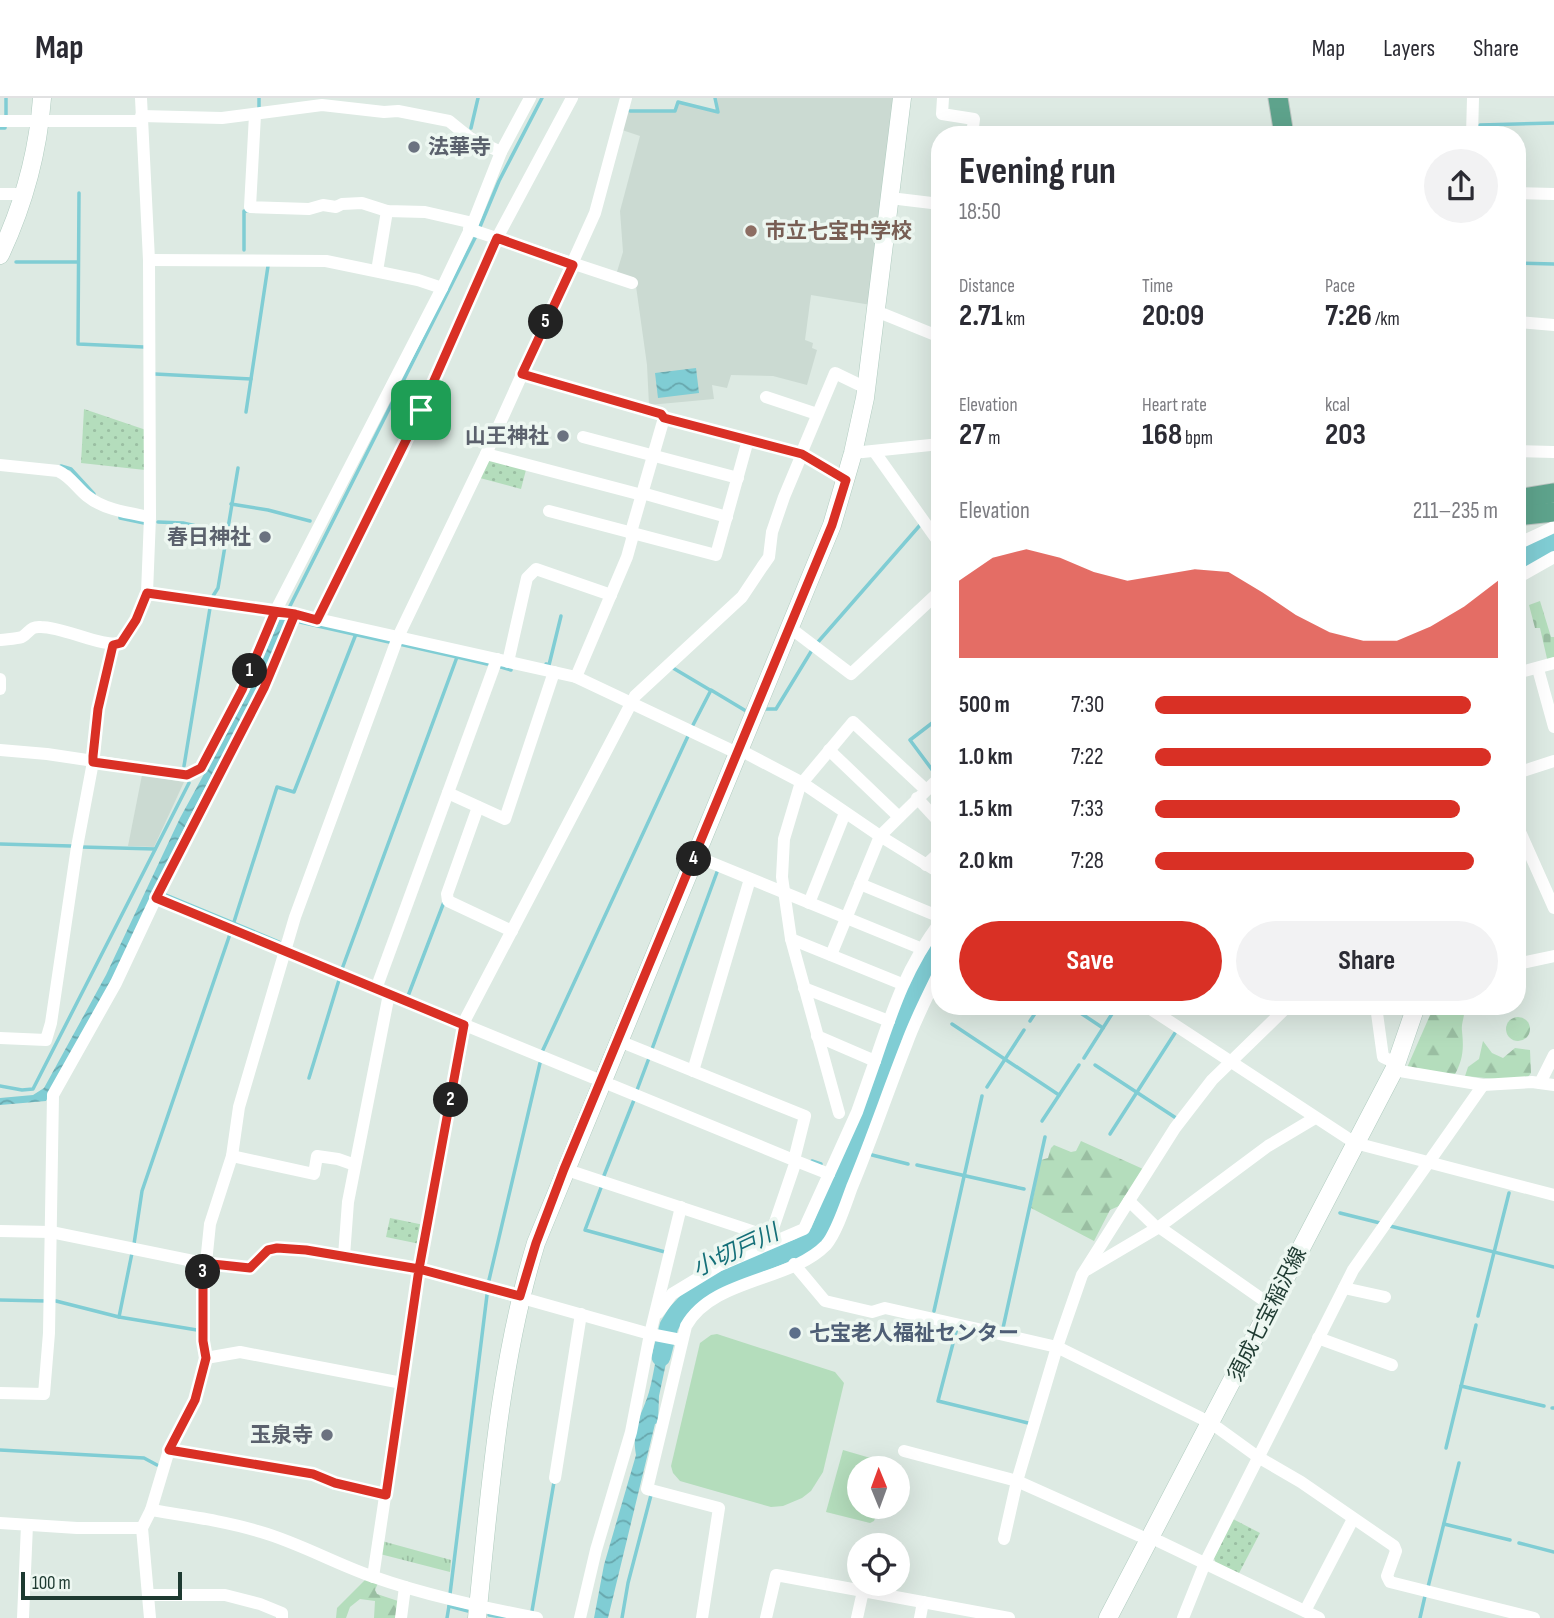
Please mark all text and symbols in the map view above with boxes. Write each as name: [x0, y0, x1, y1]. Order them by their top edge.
text: Map: [35, 28, 84, 68]
text: Map: [1312, 34, 1345, 63]
text: Layers: [1383, 34, 1435, 63]
text: Share: [1473, 34, 1519, 63]
place label: 法華寺: [428, 135, 491, 160]
marker: 法華寺: [406, 139, 422, 155]
text: Evening run: [959, 149, 1116, 194]
button: share: [1424, 149, 1498, 223]
text: 18:50: [959, 198, 1001, 226]
place label: 市立七宝中学校: [765, 219, 912, 244]
marker: 市立七宝中学校: [743, 223, 759, 239]
text: Distance: [959, 275, 1015, 298]
text: Time: [1142, 275, 1173, 298]
text: Pace: [1325, 275, 1355, 298]
text: 2.71: [959, 298, 1003, 334]
text: 20:09: [1142, 298, 1204, 334]
text: 7:26: [1325, 298, 1372, 334]
pin: 5: [528, 304, 564, 340]
text: km: [1003, 308, 1025, 331]
text: /km: [1372, 308, 1400, 331]
text: 5: [541, 310, 550, 333]
pin: [391, 380, 451, 440]
icon: arrive: [402, 391, 440, 429]
text: Elevation: [959, 394, 1018, 417]
text: Heart rate: [1142, 394, 1207, 417]
text: kcal: [1325, 394, 1350, 417]
text: 27: [959, 417, 985, 453]
text: 168: [1142, 417, 1182, 453]
text: 203: [1325, 417, 1366, 453]
place label: 山王神社: [465, 424, 549, 449]
text: m: [985, 427, 1000, 450]
text: bpm: [1182, 427, 1213, 450]
marker: 山王神社: [555, 428, 571, 444]
text: Elevation: [959, 497, 1030, 525]
text: 211–235 m: [1413, 497, 1498, 525]
place label: 春日神社: [167, 525, 251, 550]
marker: 春日神社: [257, 529, 273, 545]
pin: 1: [232, 654, 268, 688]
text: 1: [246, 659, 253, 682]
text: 500 m: [959, 691, 1010, 719]
text: 7:30: [1071, 691, 1104, 719]
text: 1.0 km: [959, 743, 1013, 771]
text: 7:22: [1071, 743, 1103, 771]
text: 1.5 km: [959, 795, 1012, 823]
text: 7:33: [1071, 795, 1104, 823]
pin: 4: [676, 842, 712, 876]
text: 4: [689, 847, 698, 870]
text: 2.0 km: [959, 847, 1013, 875]
text: 7:28: [1071, 847, 1104, 875]
button: Save: [959, 921, 1222, 1001]
button: Share: [1236, 921, 1498, 1001]
pin: 2: [434, 1082, 468, 1118]
text: 2: [446, 1088, 455, 1111]
water label: 小切戸川: [688, 1218, 786, 1283]
street label: 須成七宝稲沢線: [1223, 1243, 1312, 1385]
pin: 3: [186, 1254, 220, 1290]
text: 3: [198, 1260, 207, 1283]
place label: 七宝老人福祉センター: [809, 1321, 1019, 1346]
marker: 七宝老人福祉センター: [787, 1325, 803, 1341]
place label: 玉泉寺: [250, 1423, 313, 1448]
marker: 玉泉寺: [319, 1427, 335, 1443]
north arrow: [847, 1456, 910, 1519]
map controls: [847, 1456, 910, 1596]
button: locate: [847, 1533, 910, 1596]
scale bar: [21, 1569, 182, 1601]
text: 100 m: [32, 1572, 71, 1595]

